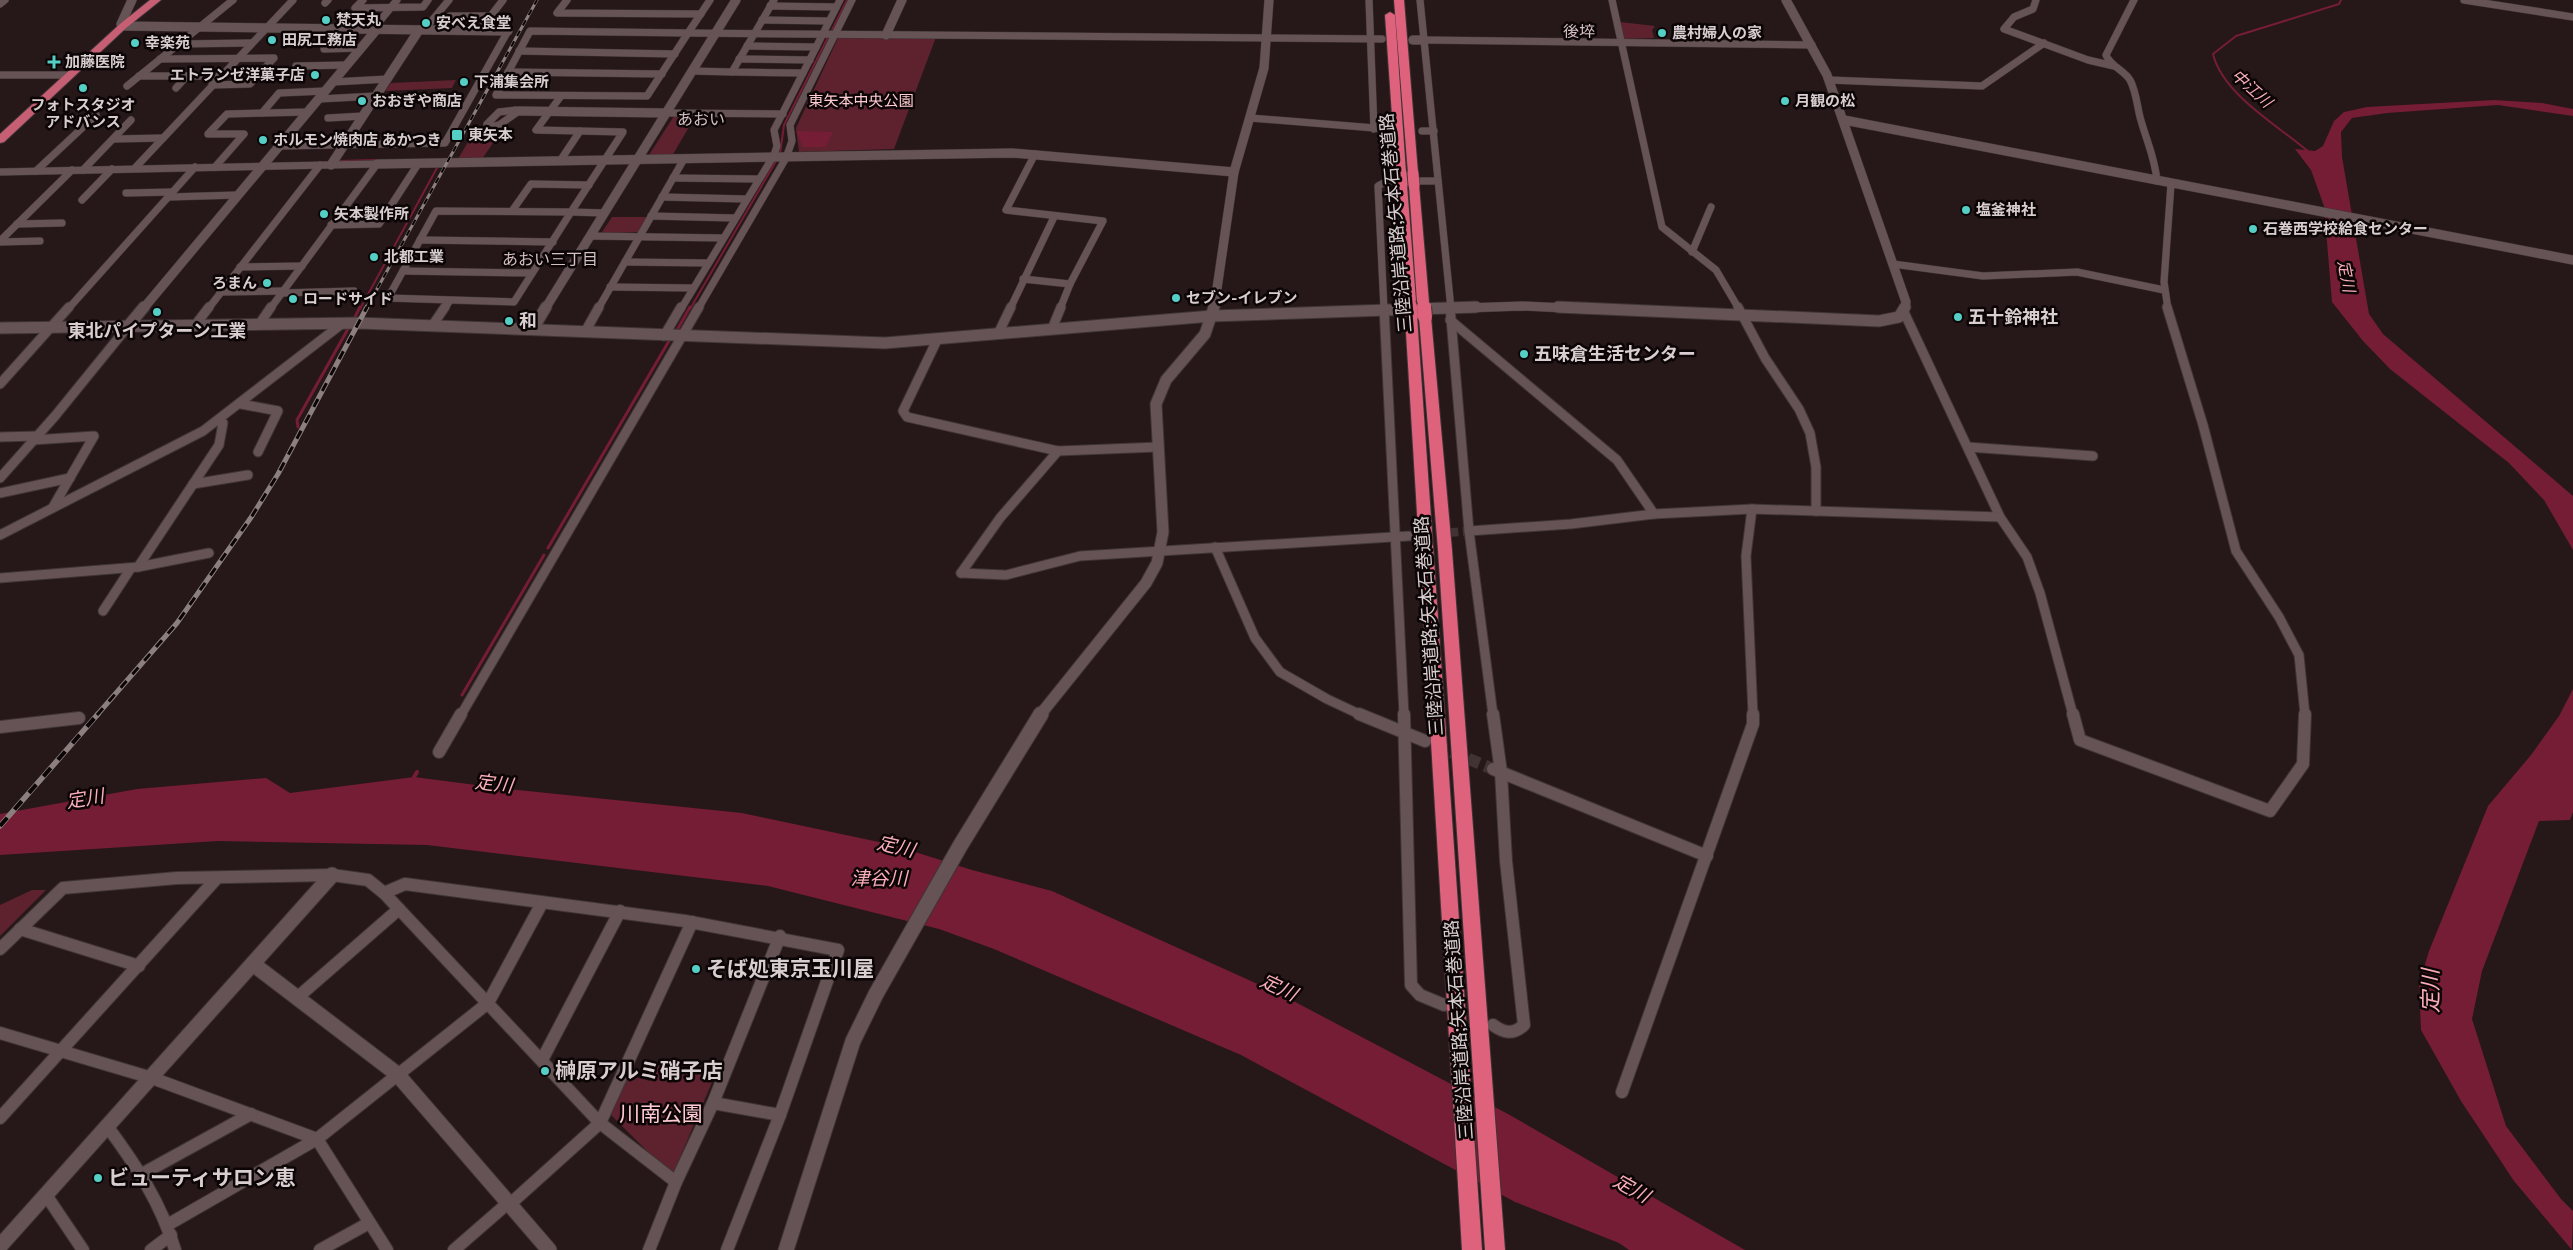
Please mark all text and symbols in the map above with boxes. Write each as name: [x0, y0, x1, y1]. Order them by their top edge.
place label: 梵天丸: [336, 10, 381, 29]
place label: 安べえ食堂: [436, 13, 511, 32]
marker: 梵天丸: [320, 14, 332, 26]
marker: 安べえ食堂: [420, 17, 432, 29]
district label: 後埣: [1563, 21, 1595, 42]
place label: 農村婦人の家: [1672, 23, 1762, 42]
marker: 農村婦人の家: [1656, 27, 1668, 39]
place label: 田尻工務店: [282, 30, 357, 49]
place label: 幸楽苑: [145, 33, 190, 52]
marker: 田尻工務店: [266, 34, 278, 46]
marker: 幸楽苑: [129, 37, 141, 49]
place label: 加藤医院: [65, 52, 125, 71]
marker: 加藤医院: [47, 55, 61, 69]
place label: エトランゼ洋菓子店: [170, 65, 305, 84]
water label: 中江川: [2227, 65, 2278, 114]
marker: エトランゼ洋菓子店: [309, 69, 321, 81]
place label: 下浦集会所: [474, 72, 549, 91]
marker: 下浦集会所: [458, 76, 470, 88]
marker: フォトスタジオ アドバンス: [77, 82, 89, 94]
place label: おおぎや商店: [372, 91, 462, 110]
park label: 東矢本中央公園: [808, 91, 914, 110]
place label: 月観の松: [1795, 91, 1855, 110]
place label: フォトスタジオ アドバンス: [30, 95, 136, 131]
marker: おおぎや商店: [356, 95, 368, 107]
marker: 月観の松: [1779, 95, 1791, 107]
district label: あおい: [677, 109, 725, 130]
street label: 三陸沿岸道路;矢本石巻道路: [1374, 112, 1417, 334]
place label: 東矢本: [468, 125, 513, 144]
marker: 東矢本: [450, 128, 464, 142]
place label: ホルモン焼肉店 あかつき: [273, 130, 442, 149]
marker: ホルモン焼肉店 あかつき: [257, 134, 269, 146]
place label: 塩釜神社: [1976, 200, 2036, 219]
place label: 矢本製作所: [334, 204, 409, 223]
marker: 塩釜神社: [1960, 204, 1972, 216]
marker: 矢本製作所: [318, 208, 330, 220]
place label: 石巻西学校給食センター: [2263, 219, 2428, 238]
marker: 石巻西学校給食センター: [2247, 223, 2259, 235]
place label: 北都工業: [384, 247, 444, 266]
district label: あおい三丁目: [502, 249, 598, 270]
marker: 北都工業: [368, 251, 380, 263]
water label: 定川: [2333, 258, 2360, 296]
place label: ろまん: [212, 273, 257, 292]
marker: ろまん: [261, 277, 273, 289]
place label: セブン-イレブン: [1186, 288, 1297, 307]
place label: ロードサイド: [303, 289, 393, 308]
marker: セブン-イレブン: [1170, 292, 1182, 304]
marker: ロードサイド: [287, 293, 299, 305]
place label: 五十鈴神社: [1968, 305, 2058, 328]
marker: 東北パイプターン工業: [151, 306, 163, 318]
place label: 和: [519, 309, 537, 332]
marker: 五十鈴神社: [1952, 311, 1964, 323]
marker: 和: [503, 315, 515, 327]
place label: 東北パイプターン工業: [67, 319, 247, 342]
place label: 五味倉生活センター: [1534, 342, 1696, 365]
marker: 五味倉生活センター: [1518, 348, 1530, 360]
street label: 三陸沿岸道路;矢本石巻道路: [1409, 515, 1448, 737]
water label: 定川: [474, 769, 516, 798]
water label: 定川: [64, 783, 108, 814]
water label: 定川: [875, 830, 919, 863]
water label: 津谷川: [850, 866, 909, 891]
street label: 三陸沿岸道路;矢本石巻道路: [1439, 919, 1478, 1141]
place label: そば処東京玉川屋: [706, 955, 874, 982]
marker: そば処東京玉川屋: [690, 963, 702, 975]
water label: 定川: [2416, 967, 2444, 1013]
water label: 定川: [1256, 968, 1303, 1008]
place label: 榊原アルミ硝子店: [555, 1057, 723, 1084]
marker: 榊原アルミ硝子店: [539, 1065, 551, 1077]
park label: 川南公園: [619, 1100, 703, 1127]
place label: ビューティサロン恵: [108, 1164, 296, 1191]
water label: 定川: [1609, 1168, 1656, 1210]
marker: ビューティサロン恵: [92, 1172, 104, 1184]

